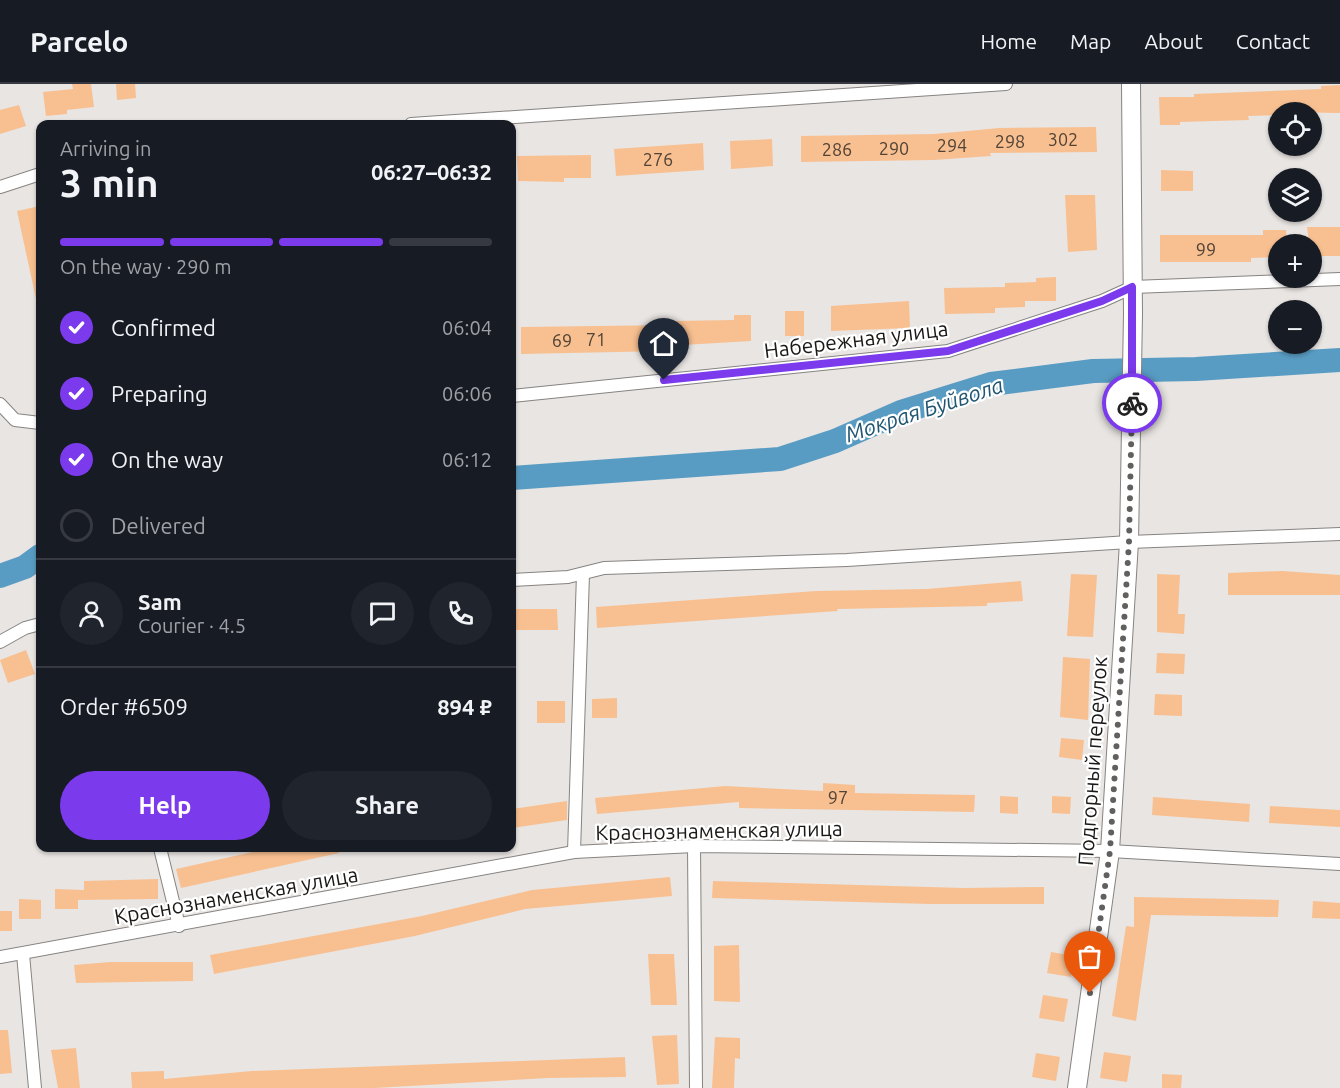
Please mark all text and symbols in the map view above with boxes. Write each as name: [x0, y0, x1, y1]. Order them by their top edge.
text: Parcelo: [30, 26, 128, 57]
text: Home: [980, 29, 1037, 53]
text: Map: [1070, 29, 1111, 53]
text: About: [1144, 29, 1203, 53]
text: Contact: [1236, 29, 1310, 53]
map controls: [1268, 102, 1322, 354]
button: locate: [1268, 102, 1322, 156]
house number: 302: [1048, 129, 1078, 149]
house number: 298: [995, 131, 1025, 151]
house number: 294: [937, 135, 967, 155]
text: Arriving in: [60, 137, 151, 160]
house number: 290: [879, 138, 909, 158]
house number: 286: [822, 139, 852, 159]
house number: 276: [643, 149, 673, 169]
text: 06:27–06:32: [371, 159, 492, 184]
text: 3 min: [60, 161, 159, 204]
button: layers: [1268, 168, 1322, 222]
button: +: [1268, 234, 1322, 288]
house number: 99: [1196, 239, 1216, 259]
text: On the way · 290 m: [60, 255, 232, 278]
button: −: [1268, 300, 1322, 354]
icon: check: [60, 311, 93, 344]
text: Confirmed: [111, 315, 216, 340]
text: 06:04: [442, 316, 492, 339]
street label: Набережная улица: [763, 316, 949, 362]
pin: [638, 318, 689, 380]
icon: home: [647, 327, 680, 360]
house number: 71: [586, 329, 606, 349]
house number: 69: [552, 330, 572, 350]
water label: Мокрая Буйвола: [842, 372, 1006, 446]
courier: [1102, 373, 1162, 433]
icon: check: [60, 377, 93, 410]
text: Preparing: [111, 381, 208, 406]
text: 06:06: [442, 382, 492, 405]
icon: bike: [1116, 387, 1149, 420]
icon: check: [60, 443, 93, 476]
text: On the way: [111, 447, 223, 472]
text: 06:12: [442, 448, 492, 471]
text: Delivered: [111, 513, 206, 538]
button: person: [60, 582, 123, 645]
button: chat: [351, 582, 414, 645]
button: phone: [429, 582, 492, 645]
text: Sam: [138, 589, 182, 614]
text: Courier · 4.5: [138, 614, 246, 637]
street label: Подгорный переулок: [1073, 655, 1111, 867]
text: Order #6509: [60, 694, 188, 719]
text: 894 ₽: [437, 694, 492, 719]
button: Help: [60, 771, 270, 840]
button: Share: [282, 771, 492, 840]
house number: 97: [828, 787, 848, 807]
street label: Краснознаменская улица: [595, 816, 843, 844]
street label: Краснознаменская улица: [112, 862, 360, 928]
pin: [1064, 931, 1115, 993]
icon: bag: [1073, 940, 1106, 973]

